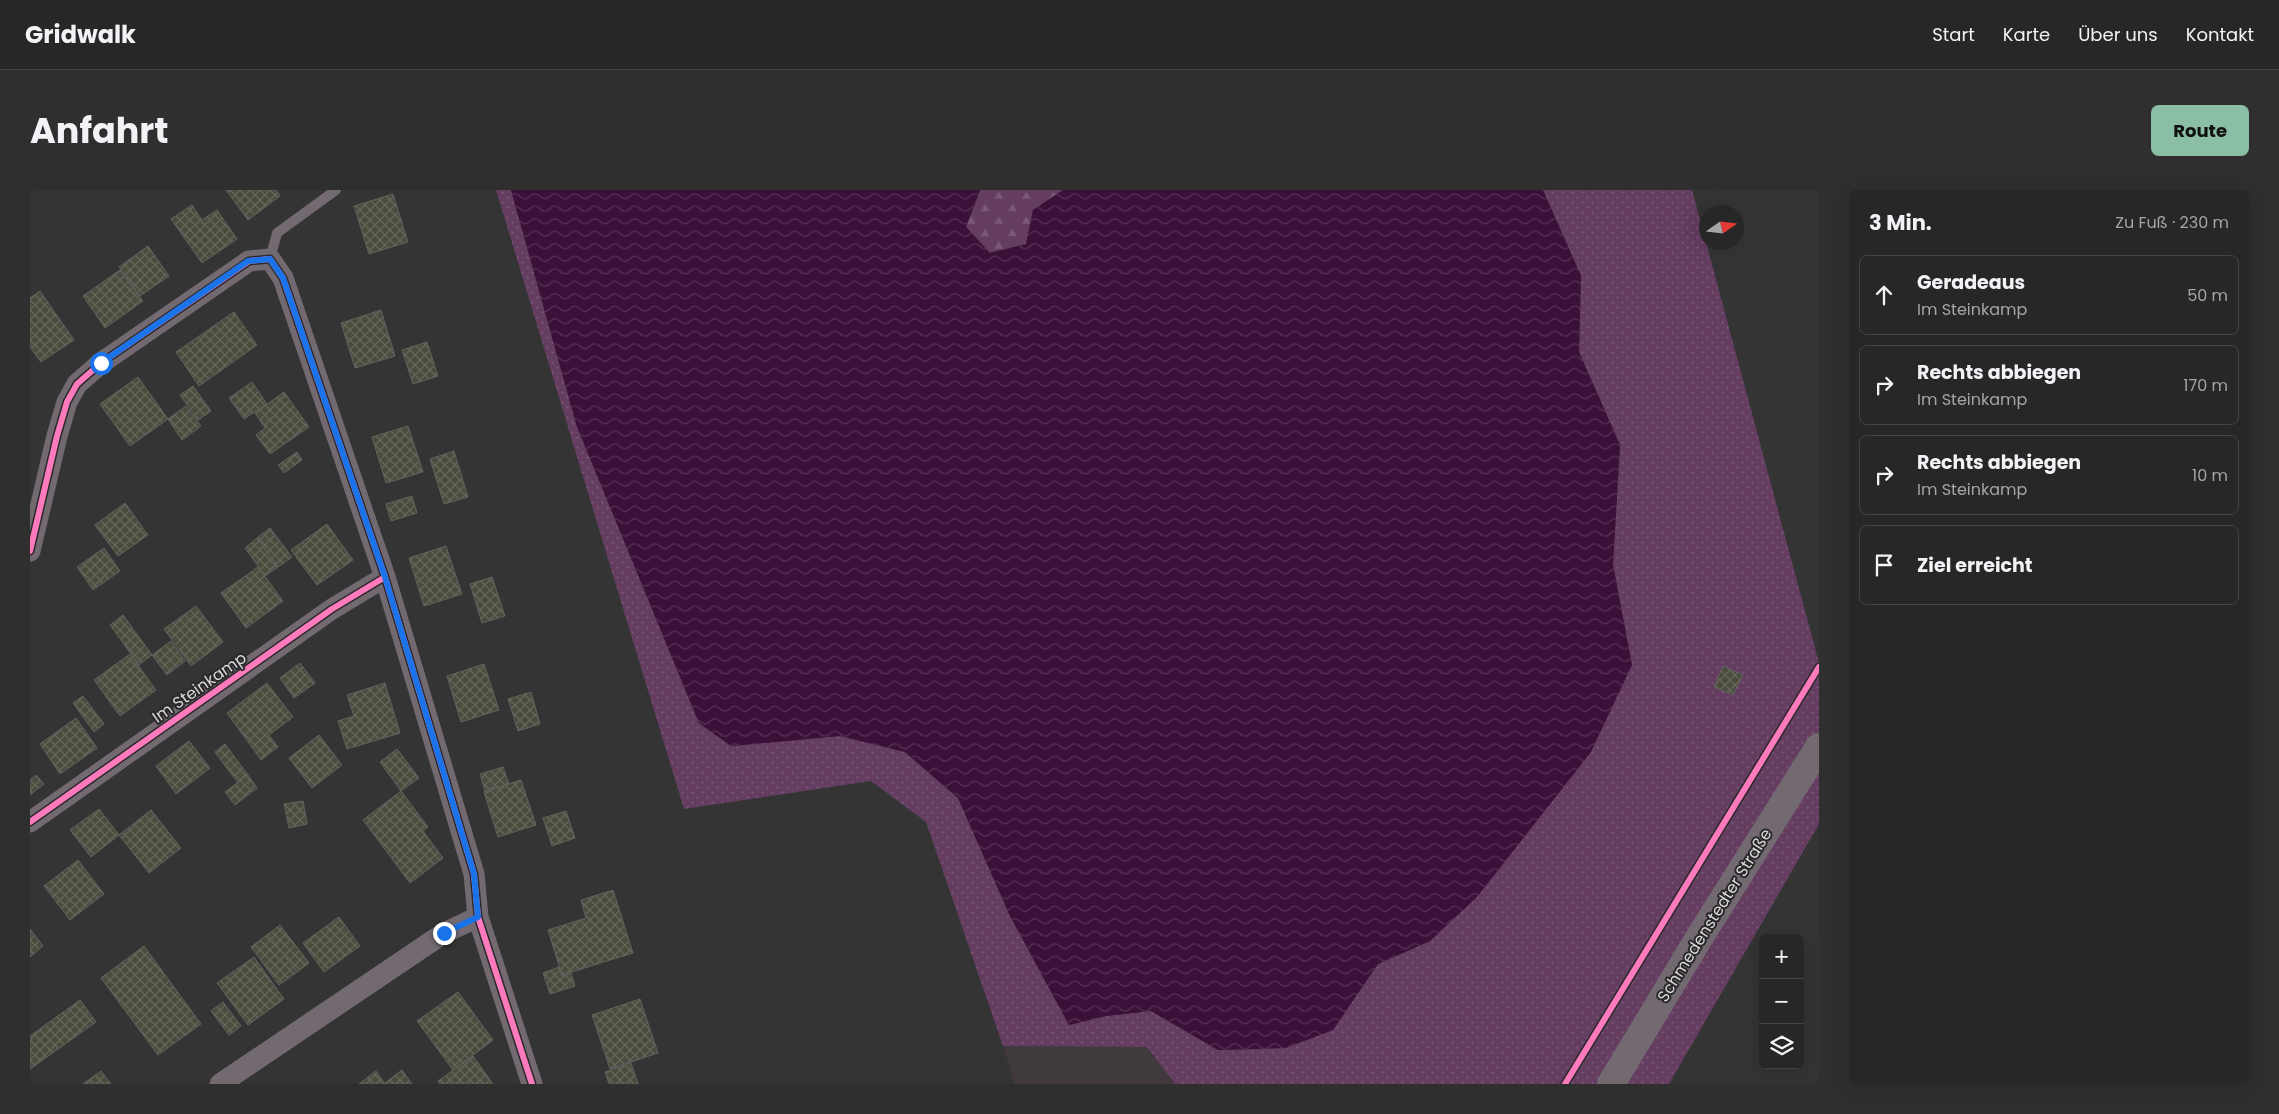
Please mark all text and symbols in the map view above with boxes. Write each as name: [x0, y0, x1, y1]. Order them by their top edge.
text: Gridwalk: [25, 18, 136, 51]
text: Start: [1932, 22, 1975, 47]
text: Karte: [2003, 22, 2050, 47]
text: Über uns: [2078, 22, 2158, 47]
text: Kontakt: [2186, 22, 2254, 47]
button: Route: [2151, 105, 2249, 156]
text: Anfahrt: [30, 106, 169, 155]
north arrow: [1699, 205, 1744, 250]
text: 3 Min.: [1869, 208, 1932, 237]
text: Zu Fuß · 230 m: [2115, 211, 2229, 234]
text: Geradeaus: [1917, 269, 2025, 296]
icon: ahead: [1870, 281, 1898, 309]
text: 50 m: [2187, 284, 2228, 307]
text: Im Steinkamp: [1917, 298, 2027, 321]
route start: [90, 352, 113, 375]
text: Rechts abbiegen: [1917, 359, 2081, 386]
icon: right: [1870, 371, 1898, 399]
text: 170 m: [2183, 374, 2228, 397]
text: Im Steinkamp: [1917, 388, 2027, 411]
text: Rechts abbiegen: [1917, 449, 2081, 476]
icon: right: [1870, 461, 1898, 489]
text: 10 m: [2192, 464, 2228, 487]
text: Im Steinkamp: [1917, 478, 2027, 501]
icon: arrive: [1870, 551, 1898, 579]
text: Ziel erreicht: [1917, 552, 2033, 579]
street label: Im Steinkamp: [147, 646, 251, 728]
street label: Schmedenstedter Straße: [1652, 824, 1777, 1006]
route end: [433, 922, 456, 945]
map controls: [1759, 934, 1804, 1069]
button: +: [1759, 934, 1804, 979]
button: −: [1759, 979, 1804, 1024]
button: layers: [1759, 1024, 1804, 1069]

